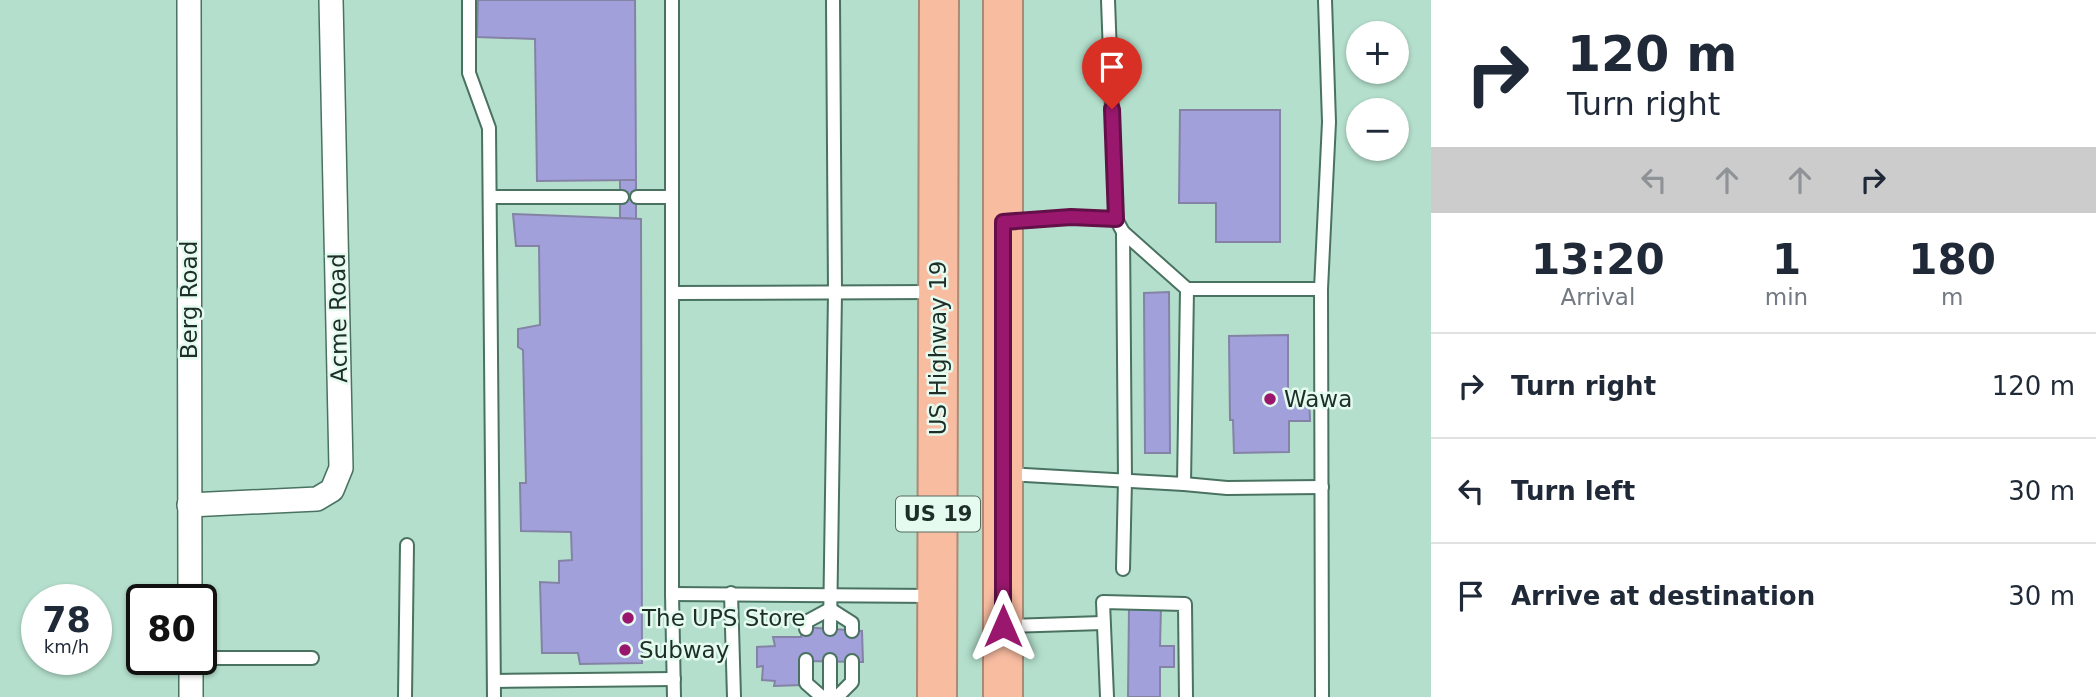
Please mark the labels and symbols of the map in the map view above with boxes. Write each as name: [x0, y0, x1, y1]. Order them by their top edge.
pin: [1082, 37, 1142, 109]
street label: Berg Road: [176, 241, 202, 359]
street label: Acme Road: [324, 253, 352, 383]
street label: US Highway 19: [925, 261, 951, 435]
place label: Wawa: [1284, 386, 1352, 412]
marker: Wawa: [1262, 391, 1278, 407]
road number: US 19: [896, 496, 980, 532]
speed limit sign: 80: [126, 584, 217, 675]
position arrow: [966, 589, 1040, 663]
place label: The UPS Store: [641, 605, 806, 631]
marker: The UPS Store: [620, 610, 636, 626]
place label: Subway: [639, 637, 729, 663]
marker: Subway: [617, 642, 633, 658]

